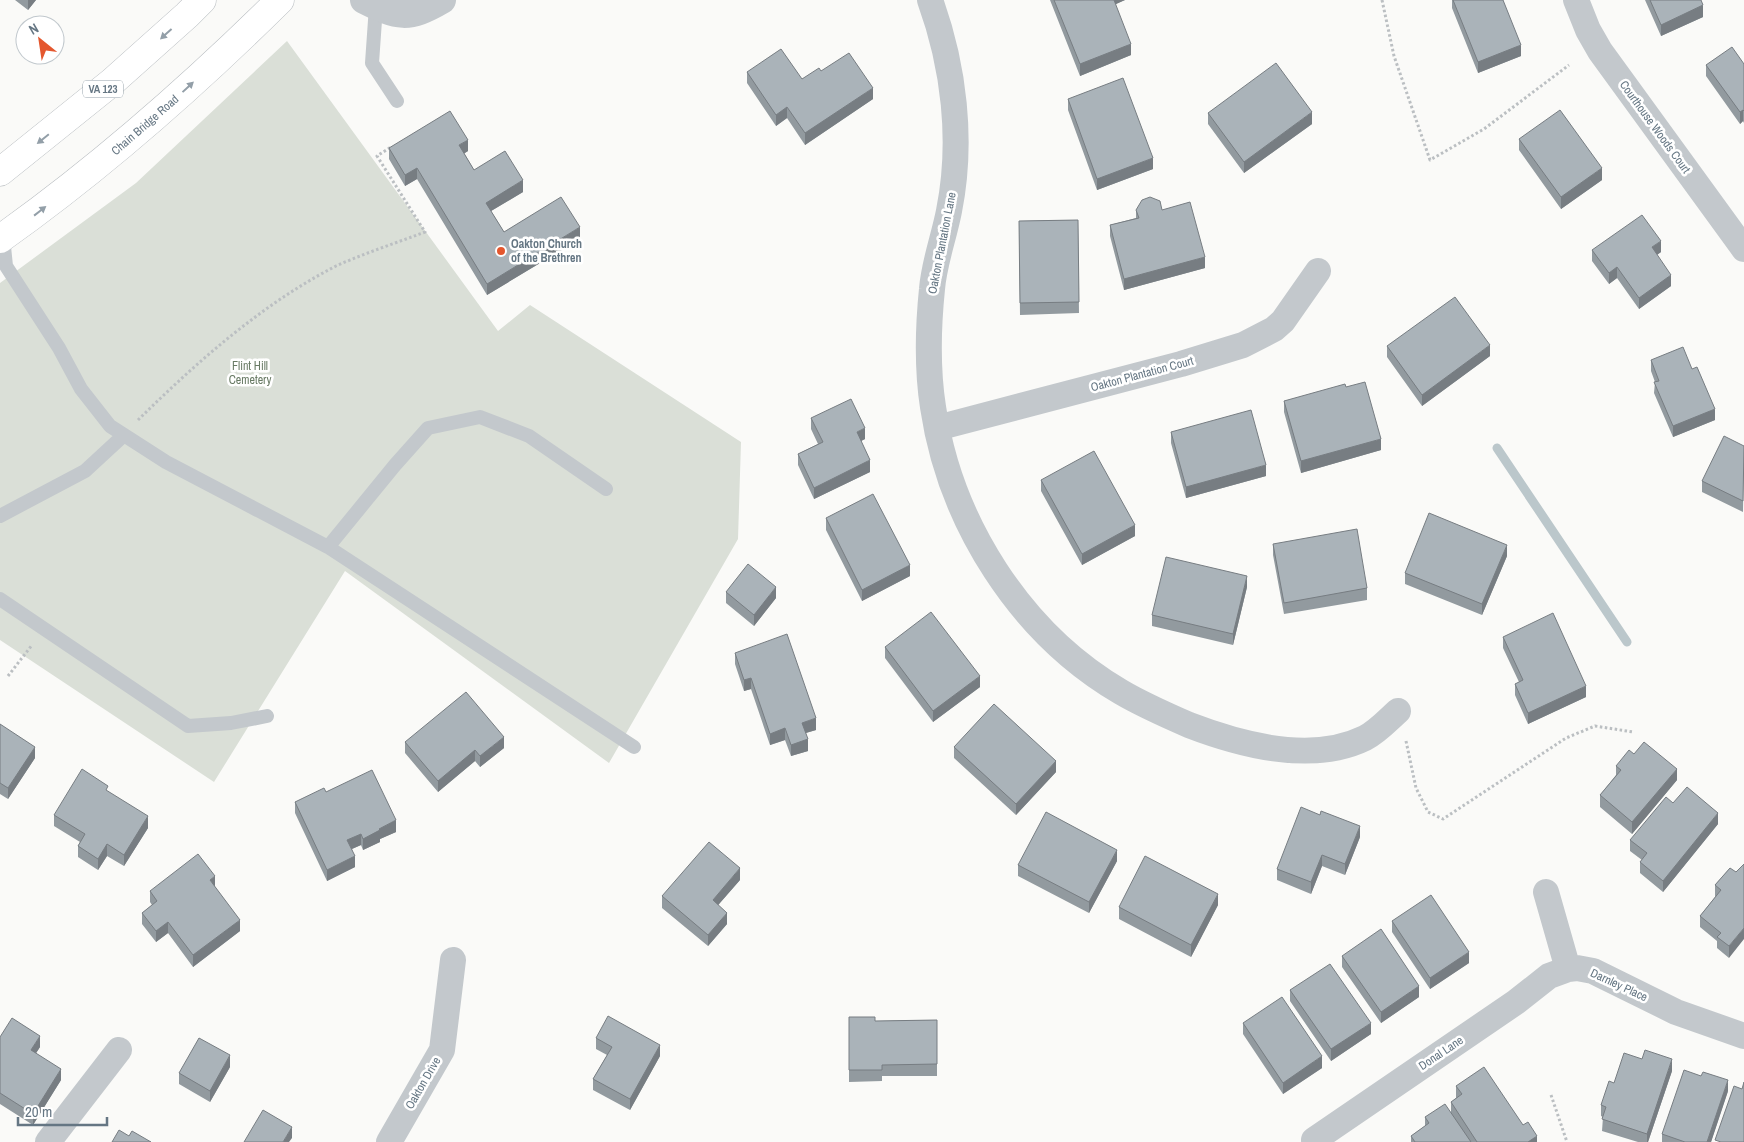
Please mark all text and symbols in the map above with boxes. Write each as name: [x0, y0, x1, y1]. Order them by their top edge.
north arrow: [15, 15, 65, 65]
text: N: [25, 19, 42, 39]
one-way arrow: [160, 28, 173, 39]
street label: Courthouse Woods Court: [1616, 77, 1694, 177]
road number: VA 123: [83, 80, 123, 98]
one-way arrow: [181, 81, 193, 93]
street label: Chain Bridge Road: [108, 91, 182, 159]
one-way arrow: [36, 133, 49, 144]
street label: Oakton Plantation Lane: [924, 191, 960, 295]
one-way arrow: [33, 205, 46, 216]
place label: Oakton Church of the Brethren: [511, 236, 582, 266]
marker: Oakton Church of the Brethren: [495, 245, 507, 257]
street label: Oakton Plantation Court: [1089, 353, 1195, 395]
park label: Flint Hill Cemetery: [229, 358, 271, 388]
street label: Darnley Place: [1588, 965, 1650, 1005]
street label: Donal Lane: [1416, 1032, 1466, 1074]
street label: Oakton Drive: [402, 1054, 444, 1112]
scale bar: [18, 1094, 106, 1126]
text: 20 m: [25, 1101, 52, 1122]

